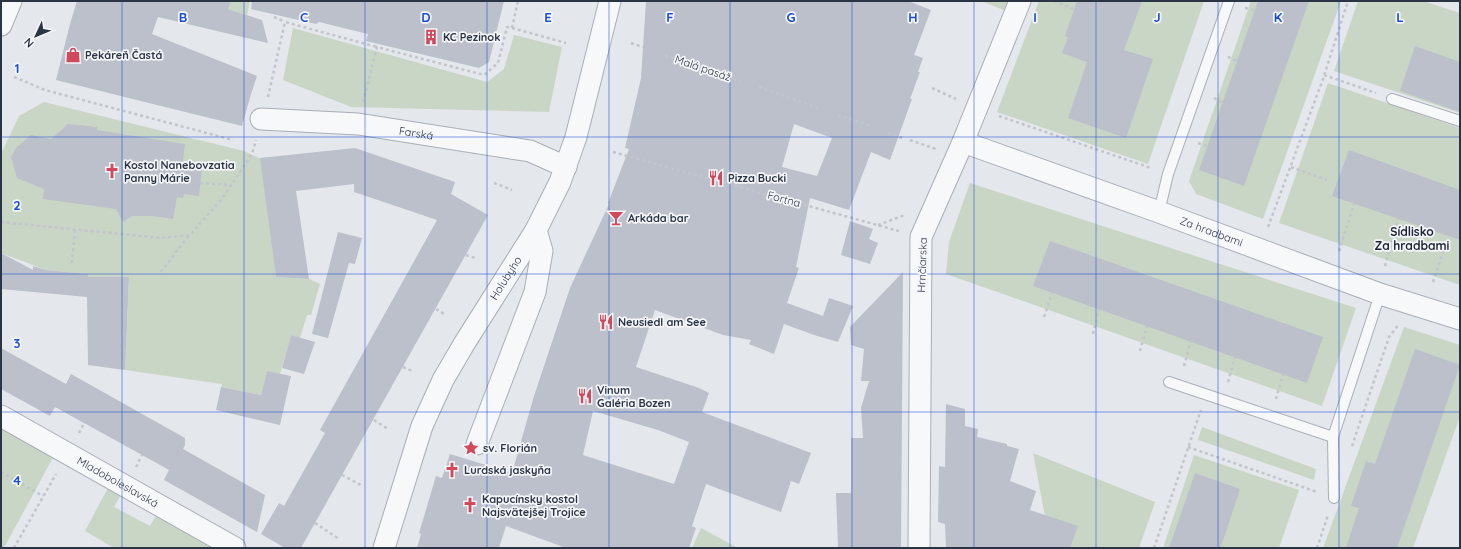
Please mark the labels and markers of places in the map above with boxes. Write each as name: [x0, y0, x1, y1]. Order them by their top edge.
building icon: KC Pezinok: [422, 28, 440, 46]
place label: KC Pezinok: [443, 30, 500, 44]
shop icon: Pekáreň Častá: [64, 46, 82, 64]
place label: Pekáreň Častá: [85, 48, 162, 62]
place label: Kostol Nanebovzatia Panny Márie: [124, 158, 235, 185]
church icon: Kostol Nanebovzatia Panny Márie: [103, 162, 121, 180]
restaurant icon: Pizza Bucki: [707, 169, 725, 187]
place label: Pizza Bucki: [728, 171, 786, 185]
bar icon: Arkáda bar: [607, 209, 625, 227]
place label: Arkáda bar: [628, 211, 689, 225]
restaurant icon: Neusiedl am See: [597, 313, 615, 331]
place label: Neusiedl am See: [618, 315, 707, 329]
place label: Vinum Galéria Bozen: [597, 383, 671, 410]
restaurant icon: Vinum Galéria Bozen: [576, 387, 594, 405]
place icon: sv. Florián: [462, 439, 480, 457]
place label: sv. Florián: [483, 441, 537, 455]
church icon: Lurdská jaskyňa: [443, 461, 461, 479]
place label: Lurdská jaskyňa: [464, 463, 551, 477]
place label: Kapucínsky kostol Najsvätejšej Trojice: [482, 492, 586, 519]
church icon: Kapucínsky kostol Najsvätejšej Trojice: [461, 496, 479, 514]

